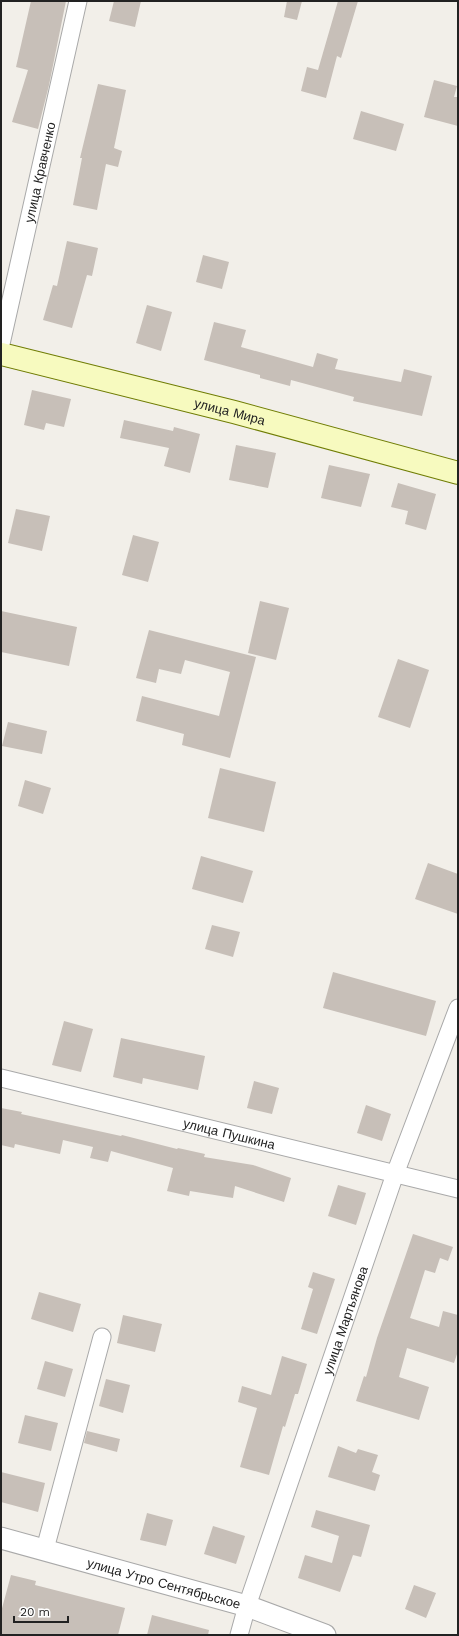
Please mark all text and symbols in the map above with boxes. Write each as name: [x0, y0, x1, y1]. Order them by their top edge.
street label: улица Кравченко: [21, 120, 58, 224]
street label: улица Мира: [193, 395, 268, 428]
street label: улица Пушкина: [182, 1115, 277, 1152]
street label: улица Мартьянова: [319, 1263, 371, 1377]
street label: улица Утро Сентябрьское: [86, 1555, 242, 1611]
scale bar: [14, 1598, 68, 1624]
text: 20 m: [20, 1605, 50, 1619]

